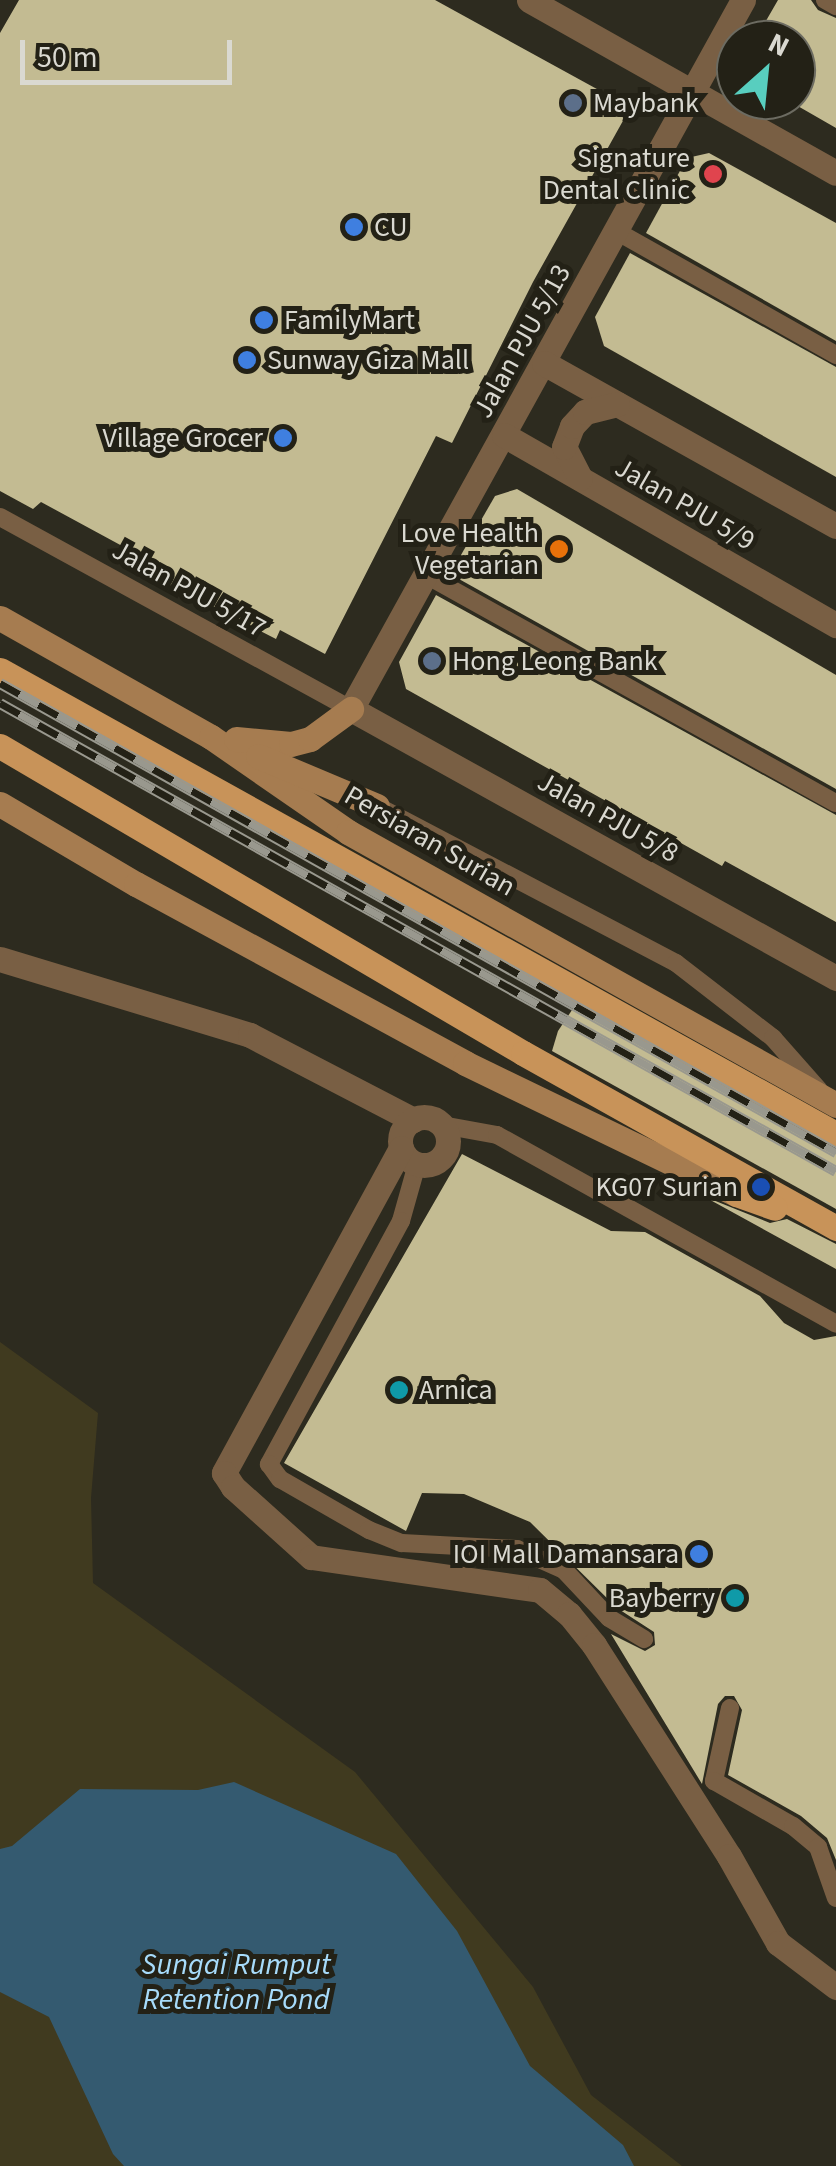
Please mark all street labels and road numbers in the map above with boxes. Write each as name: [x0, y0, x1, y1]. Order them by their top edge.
street label: Jalan PJU 5/13: [466, 258, 578, 424]
street label: Jalan PJU 5/9: [609, 450, 761, 558]
street label: Jalan PJU 5/17: [106, 533, 272, 645]
street label: Jalan PJU 5/8: [532, 764, 684, 870]
street label: Persiaran Surian: [339, 779, 521, 903]

